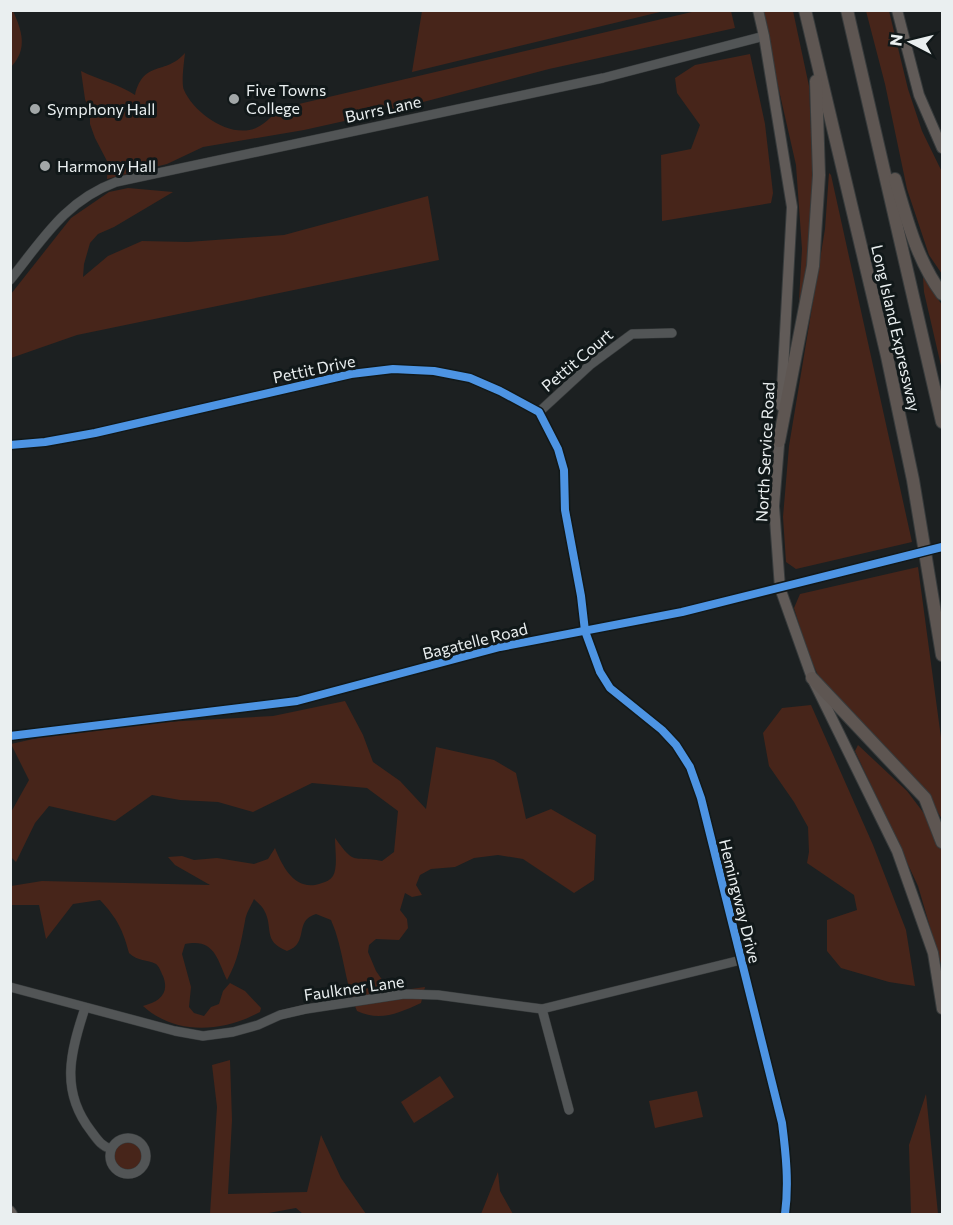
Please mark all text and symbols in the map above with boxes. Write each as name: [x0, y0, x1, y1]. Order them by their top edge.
north arrow: [881, 12, 941, 72]
text: N: [885, 33, 906, 47]
place label: Five Towns College: [246, 80, 326, 117]
street label: Burrs Lane: [343, 91, 423, 126]
marker: Five Towns College: [227, 92, 241, 106]
place label: Symphony Hall: [47, 99, 155, 118]
marker: Symphony Hall: [28, 102, 42, 116]
place label: Harmony Hall: [57, 156, 156, 175]
marker: Harmony Hall: [38, 159, 52, 173]
street label: Long Island Expressway: [868, 243, 925, 413]
street label: Pettit Court: [537, 324, 617, 395]
street label: Pettit Drive: [271, 351, 357, 386]
street label: North Service Road: [751, 382, 778, 522]
street label: Bagatelle Road: [420, 618, 529, 663]
street label: Hemingway Drive: [716, 837, 765, 965]
street label: Faulkner Lane: [303, 971, 405, 1004]

